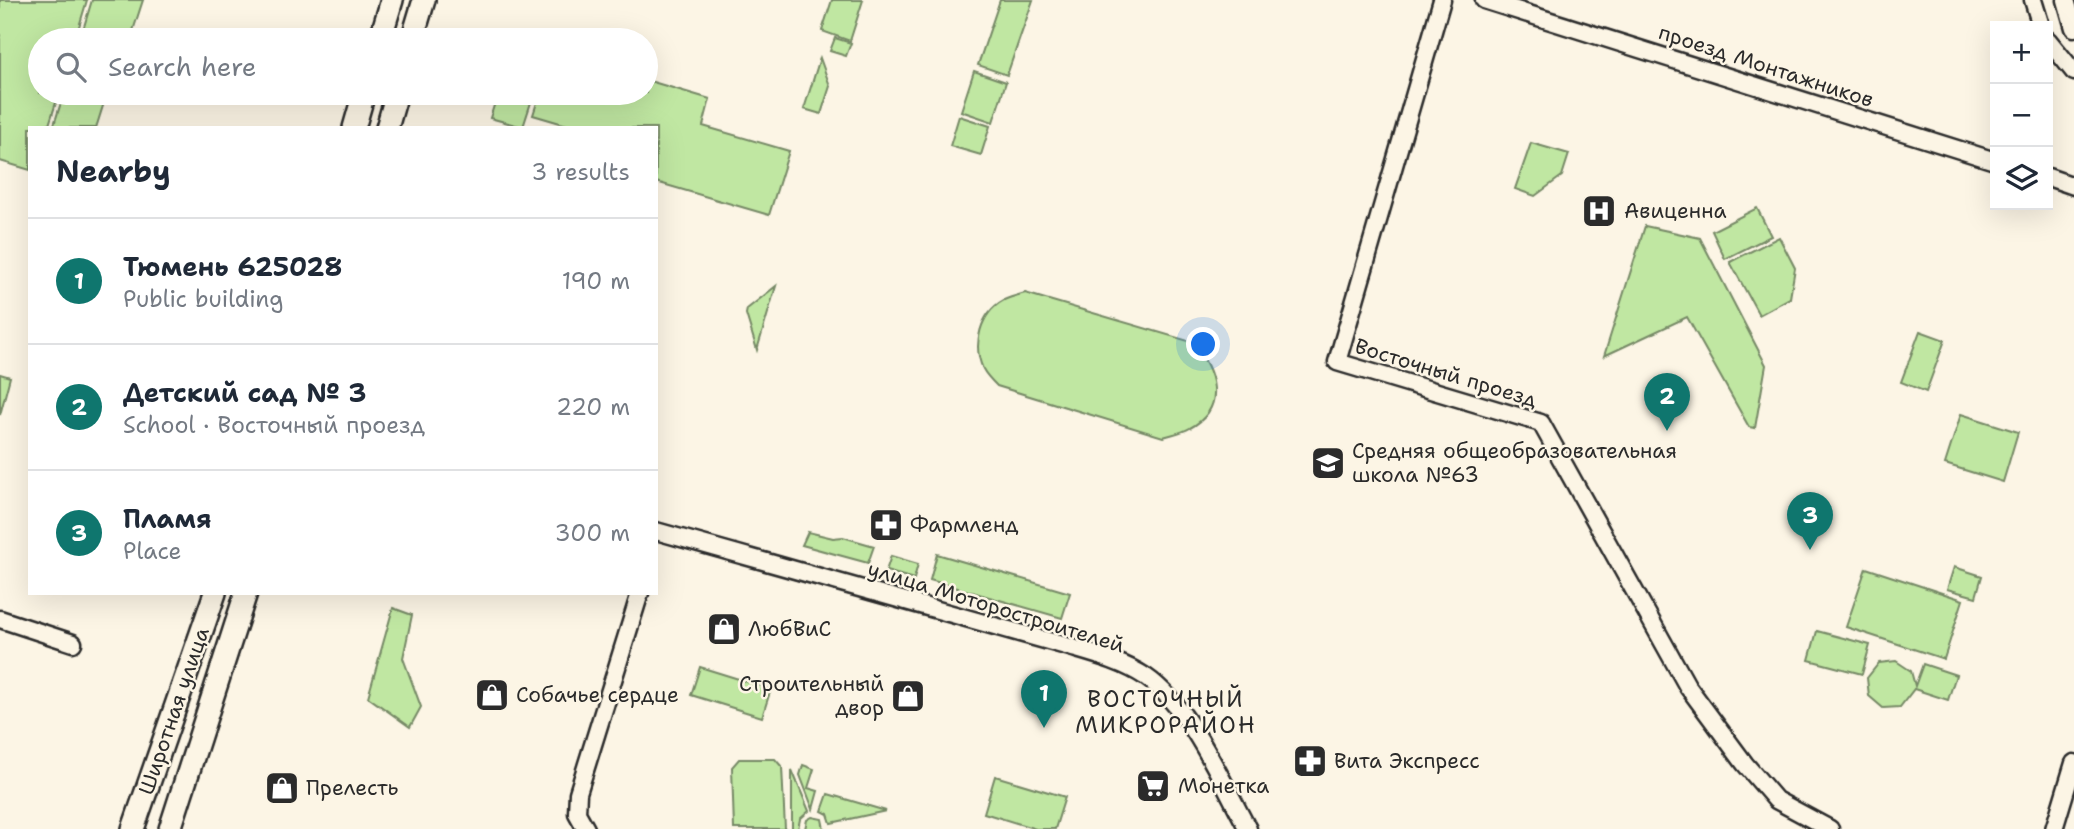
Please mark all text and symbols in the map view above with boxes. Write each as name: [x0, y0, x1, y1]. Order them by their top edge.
street label: проезд Монтажников: [1655, 18, 1877, 114]
map controls: [1990, 21, 2053, 210]
button: +: [1990, 21, 2053, 84]
search box: [28, 28, 658, 105]
icon: search: [52, 48, 90, 86]
text: Search here: [108, 49, 257, 84]
button: −: [1990, 84, 2053, 147]
button: layers: [1990, 147, 2053, 210]
text: Nearby: [56, 151, 171, 192]
text: 3 results: [531, 157, 630, 187]
hospital icon: Авиценна: [1580, 192, 1618, 230]
place label: Авиценна: [1624, 197, 1727, 225]
text: Тюмень 625028: [123, 249, 343, 284]
text: 1: [74, 266, 84, 296]
text: 190 m: [562, 266, 630, 296]
text: Public building: [123, 284, 283, 314]
your location: [1186, 327, 1220, 361]
street label: Восточный проезд: [1351, 332, 1541, 414]
pin: 2: [1644, 373, 1690, 431]
text: Детский сад № 3: [123, 375, 367, 410]
text: 2: [71, 392, 87, 422]
text: 220 m: [556, 392, 630, 422]
text: School · Восточный проезд: [123, 410, 425, 440]
place label: Средняя общеобразовательная школа №63: [1352, 437, 1677, 489]
school or university icon: Средняя общеобразовательная школа №63: [1309, 444, 1347, 482]
pin: 3: [1787, 492, 1833, 550]
text: Пламя: [123, 501, 212, 536]
pharmacy icon: Фармленд: [867, 506, 905, 544]
place label: Фармленд: [910, 511, 1019, 539]
text: 3: [71, 518, 87, 548]
text: 300 m: [555, 518, 630, 548]
text: Place: [123, 536, 182, 566]
street label: улица Моторостроителей: [864, 555, 1128, 660]
shop icon: ЛюбВиС: [705, 610, 743, 648]
place label: ЛюбВиС: [748, 615, 831, 643]
street label: Широтная улица: [132, 624, 216, 798]
place label: Строительный двор: [739, 670, 884, 722]
pin: 1: [1021, 670, 1067, 728]
shop icon: Собачье сердце: [473, 676, 511, 714]
shop icon: Строительный двор: [889, 677, 927, 715]
place label: Собачье сердце: [516, 681, 679, 709]
district label: ВОСТОЧНЫЙ МИКРОРАЙОН: [1075, 684, 1257, 740]
pharmacy icon: Вита Экспресс: [1291, 742, 1329, 780]
place label: Вита Экспресс: [1334, 747, 1480, 775]
supermarket icon: Монетка: [1134, 767, 1172, 805]
shop icon: Прелесть: [263, 769, 301, 807]
place label: Монетка: [1178, 772, 1269, 800]
place label: Прелесть: [306, 774, 398, 802]

